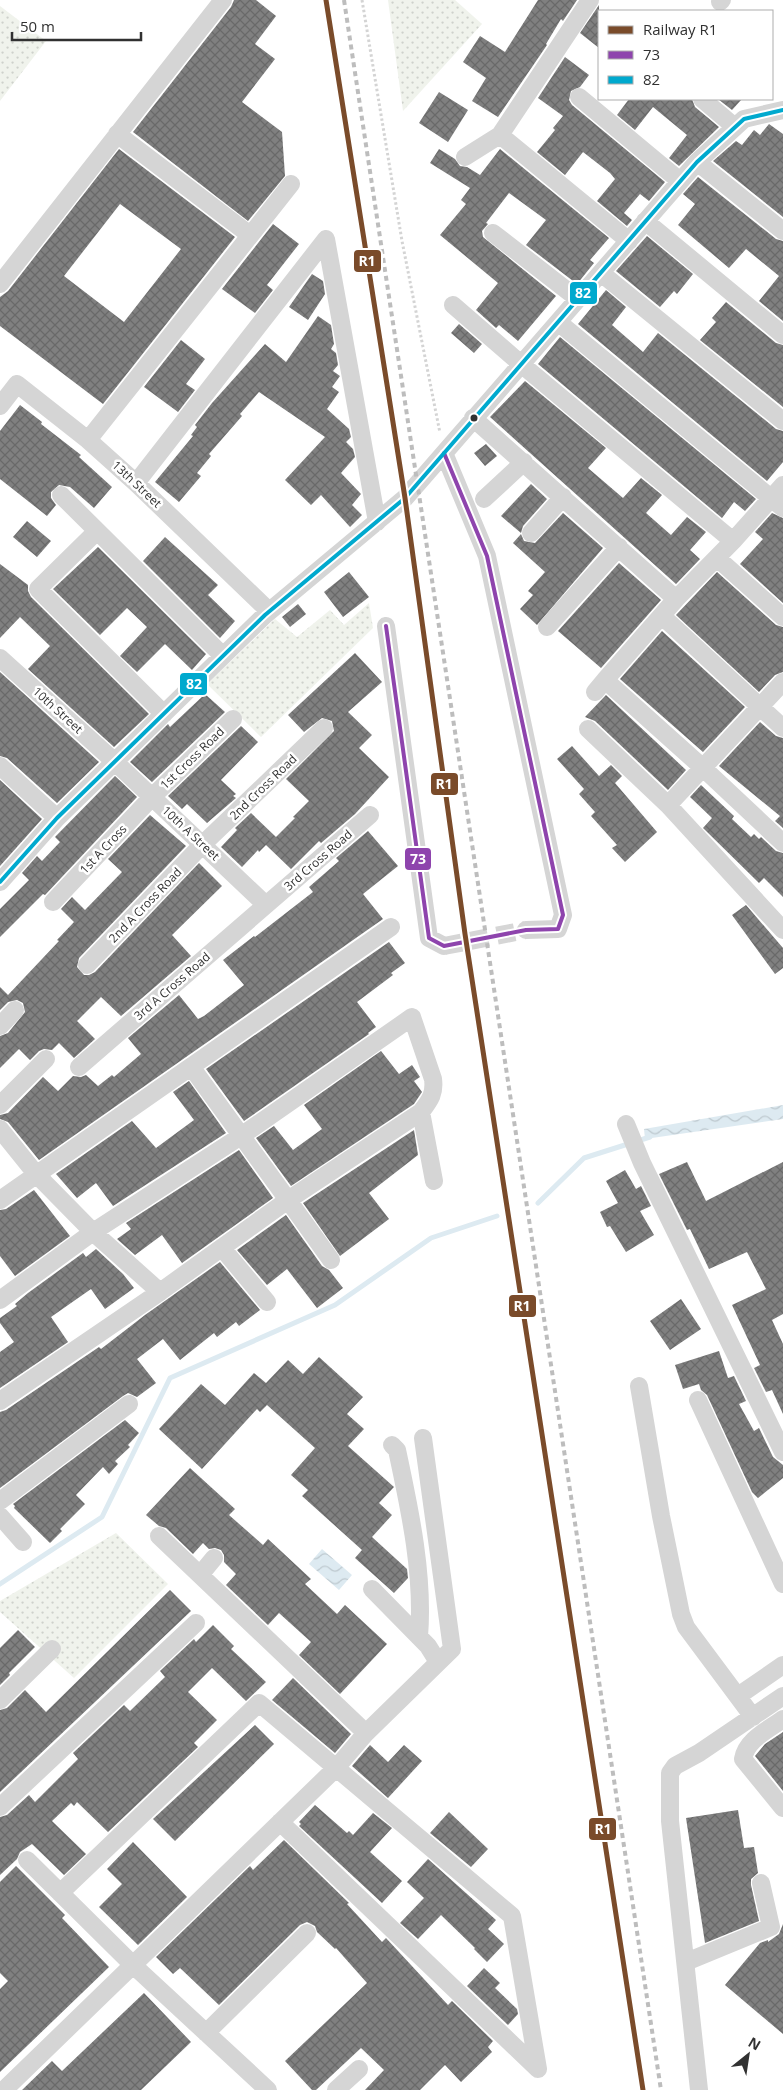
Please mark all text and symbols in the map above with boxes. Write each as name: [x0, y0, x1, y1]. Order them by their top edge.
scale bar: [12, 10, 141, 42]
legend: [598, 10, 773, 100]
text: 50 m: [20, 16, 55, 36]
text: Railway R1: [643, 19, 717, 39]
text: 73: [643, 44, 660, 64]
text: 82: [643, 69, 660, 89]
line badge: R1: [353, 249, 382, 273]
text: R1: [358, 251, 376, 270]
line badge: 82: [569, 281, 598, 305]
text: 82: [575, 283, 591, 302]
unlabelled marker: [469, 413, 479, 423]
street label: 13th Street: [109, 457, 165, 511]
line badge: 82: [179, 672, 208, 696]
text: 82: [186, 674, 202, 693]
street label: 10th Street: [29, 683, 87, 737]
street label: 1st Cross Road: [156, 723, 228, 793]
street label: 2nd Cross Road: [226, 750, 300, 824]
line badge: R1: [430, 772, 459, 796]
text: R1: [435, 774, 453, 793]
street label: 10th A Street: [159, 802, 223, 864]
street label: 1st A Cross: [76, 820, 130, 877]
street label: 3rd Cross Road: [280, 826, 356, 894]
line badge: 73: [404, 847, 432, 871]
text: 73: [410, 849, 426, 868]
street label: 2nd A Cross Road: [105, 864, 185, 946]
street label: 3rd A Cross Road: [130, 948, 214, 1024]
line badge: R1: [508, 1294, 537, 1318]
text: R1: [513, 1296, 531, 1315]
line badge: R1: [588, 1817, 617, 1841]
text: R1: [594, 1819, 612, 1838]
north arrow: [723, 2030, 773, 2080]
text: N: [745, 2032, 764, 2054]

